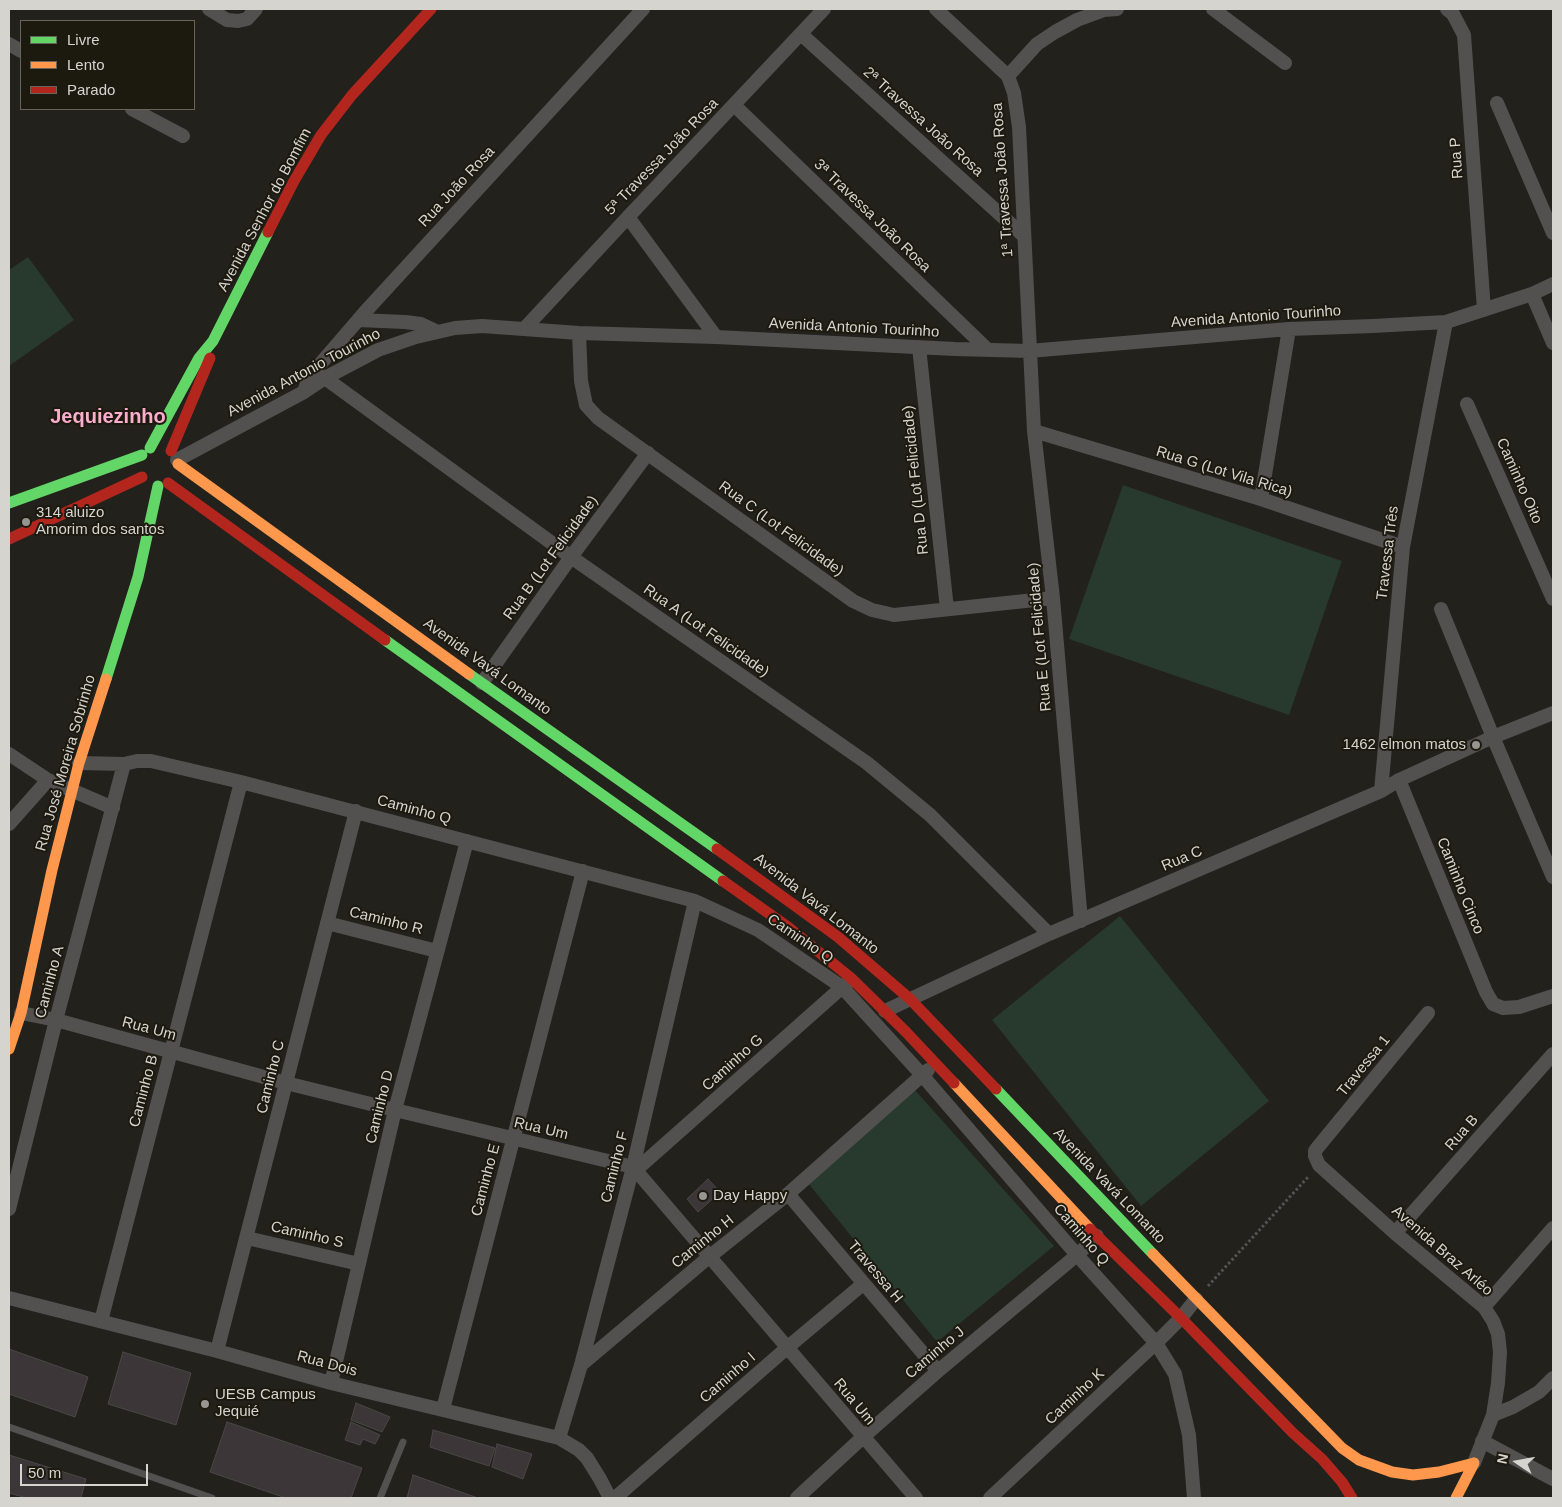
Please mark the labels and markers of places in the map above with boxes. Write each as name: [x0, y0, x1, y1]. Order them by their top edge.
place label: 314 aluizo Amorim dos santos: [36, 504, 164, 539]
marker: 314 aluizo Amorim dos santos: [20, 516, 32, 528]
place label: 1462 elmon matos: [1343, 736, 1466, 754]
marker: 1462 elmon matos: [1470, 739, 1482, 751]
place label: Day Happy: [713, 1187, 787, 1205]
marker: Day Happy: [697, 1190, 709, 1202]
place label: UESB Campus Jequié: [215, 1386, 316, 1421]
marker: UESB Campus Jequié: [199, 1398, 211, 1410]

